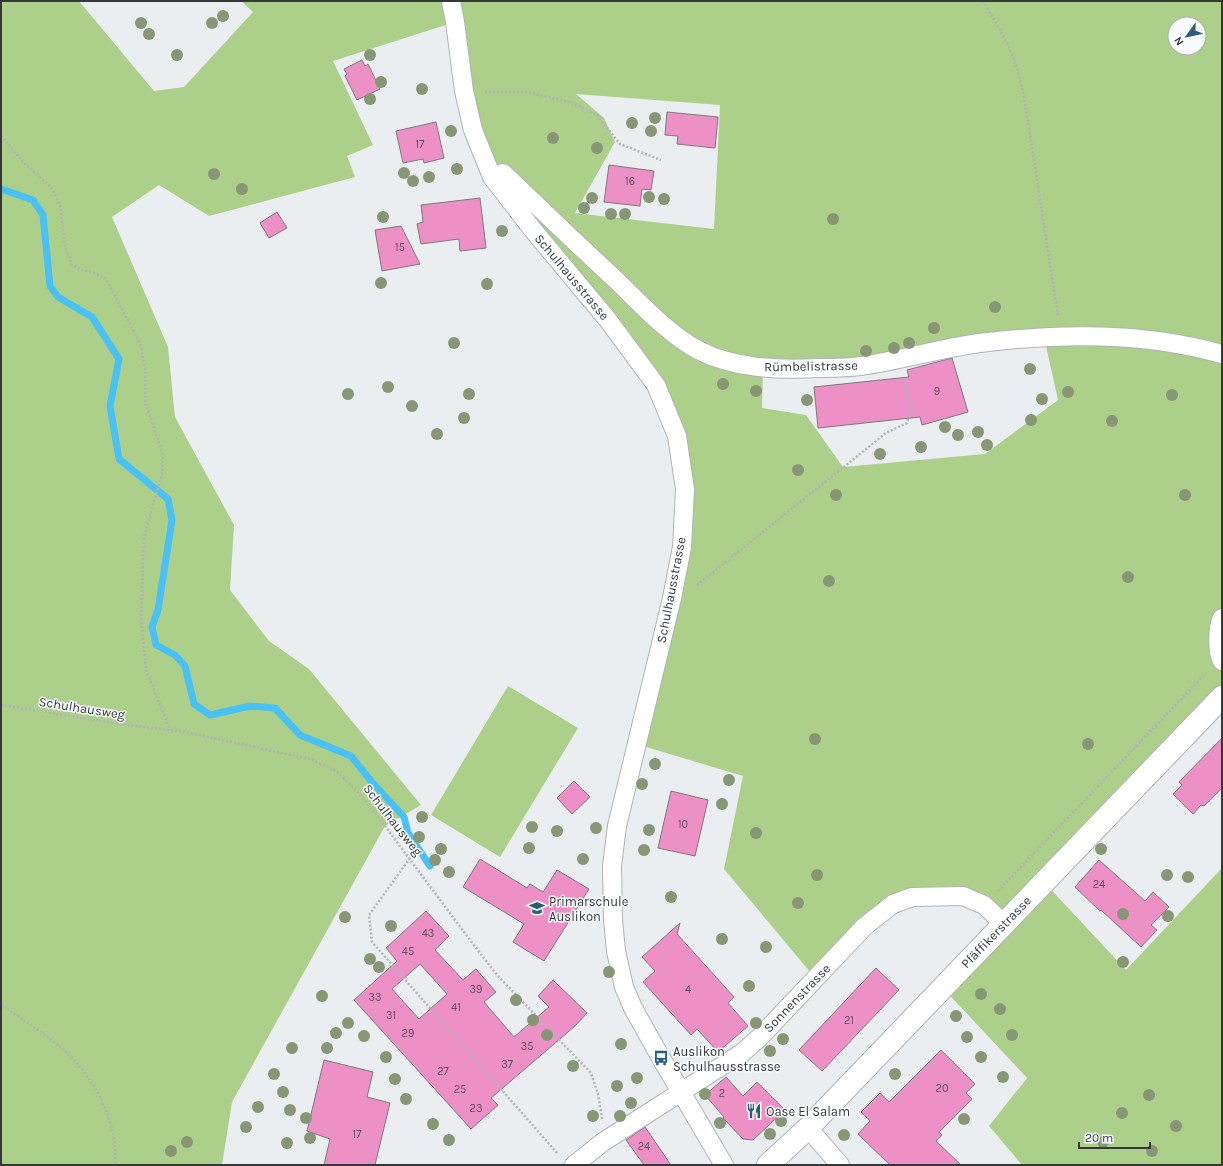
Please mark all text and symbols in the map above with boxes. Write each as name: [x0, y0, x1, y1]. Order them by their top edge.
north arrow: [1167, 16, 1207, 56]
text: N: [1171, 34, 1187, 48]
house number: 17: [416, 138, 424, 151]
house number: 16: [625, 175, 635, 188]
street label: Schulhausstrasse: [532, 231, 613, 323]
house number: 15: [395, 241, 405, 254]
street label: Rümbelistrasse: [764, 358, 858, 374]
house number: 9: [934, 385, 940, 398]
street label: Schulhausstrasse: [653, 535, 689, 644]
street label: Schulhausweg: [38, 694, 127, 722]
street label: Schulhausweg: [360, 781, 426, 859]
house number: 10: [678, 818, 688, 831]
house number: 24: [1093, 878, 1105, 891]
street label: Pfäffikerstrasse: [958, 893, 1034, 971]
place label: Primarschule Auslikon: [549, 894, 629, 924]
school or university icon: Primarschule Auslikon: [528, 899, 546, 917]
house number: 43: [422, 927, 434, 940]
house number: 45: [402, 945, 414, 958]
street label: Sonnenstrasse: [761, 961, 834, 1035]
house number: 39: [470, 983, 482, 996]
house number: 4: [685, 983, 691, 996]
house number: 33: [369, 991, 382, 1004]
house number: 41: [451, 1001, 461, 1014]
house number: 31: [386, 1009, 396, 1022]
house number: 21: [844, 1014, 854, 1027]
house number: 29: [402, 1027, 414, 1040]
house number: 35: [521, 1040, 533, 1053]
place label: Auslikon Schulhausstrasse: [673, 1044, 781, 1074]
bus stop icon: Auslikon Schulhausstrasse: [652, 1049, 670, 1067]
house number: 37: [501, 1058, 513, 1071]
house number: 27: [437, 1065, 449, 1078]
house number: 20: [936, 1082, 948, 1095]
house number: 25: [454, 1083, 466, 1096]
house number: 2: [719, 1087, 725, 1100]
house number: 23: [470, 1102, 482, 1115]
restaurant icon: Oase El Salam: [745, 1102, 763, 1120]
place label: Oase El Salam: [766, 1104, 850, 1119]
scale bar: [1079, 1124, 1150, 1150]
house number: 17: [353, 1128, 361, 1141]
text: 20 m: [1085, 1131, 1113, 1145]
house number: 24: [638, 1140, 650, 1153]

